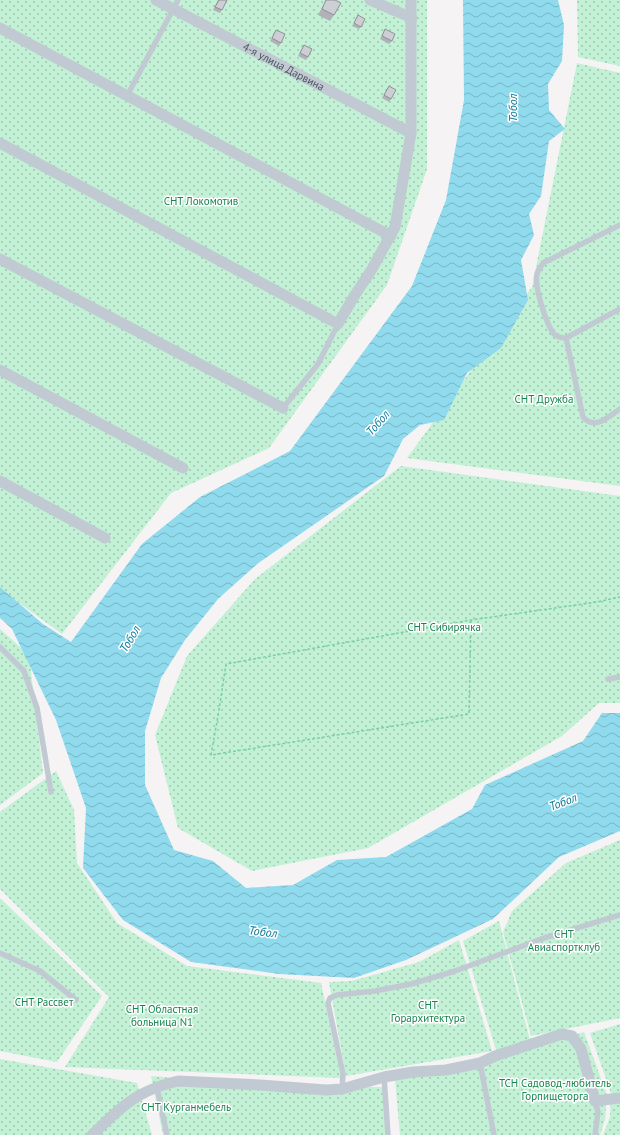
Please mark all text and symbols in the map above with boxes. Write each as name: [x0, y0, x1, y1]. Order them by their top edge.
street label: 4-я улица Дарвина: [240, 39, 327, 94]
water label: Тобол: [505, 94, 520, 122]
park label: СНТ Локомотив: [164, 194, 238, 208]
park label: СНТ Дружба: [515, 392, 573, 406]
water label: Тобол: [363, 407, 393, 438]
park label: СНТ Сибирячка: [407, 620, 481, 634]
water label: Тобол: [116, 622, 143, 655]
water label: Тобол: [547, 790, 579, 813]
water label: Тобол: [248, 922, 278, 941]
park label: СНТ Авиаспортклуб: [528, 927, 600, 954]
park label: СНТ Рассвет: [15, 995, 74, 1009]
park label: СНТ Горархитектура: [391, 998, 465, 1025]
park label: СНТ Областная больница N1: [126, 1002, 198, 1029]
park label: ТСН Садовод-любитель Горпищеторга: [499, 1076, 611, 1103]
park label: СНТ Курганмебель: [141, 1100, 231, 1114]

